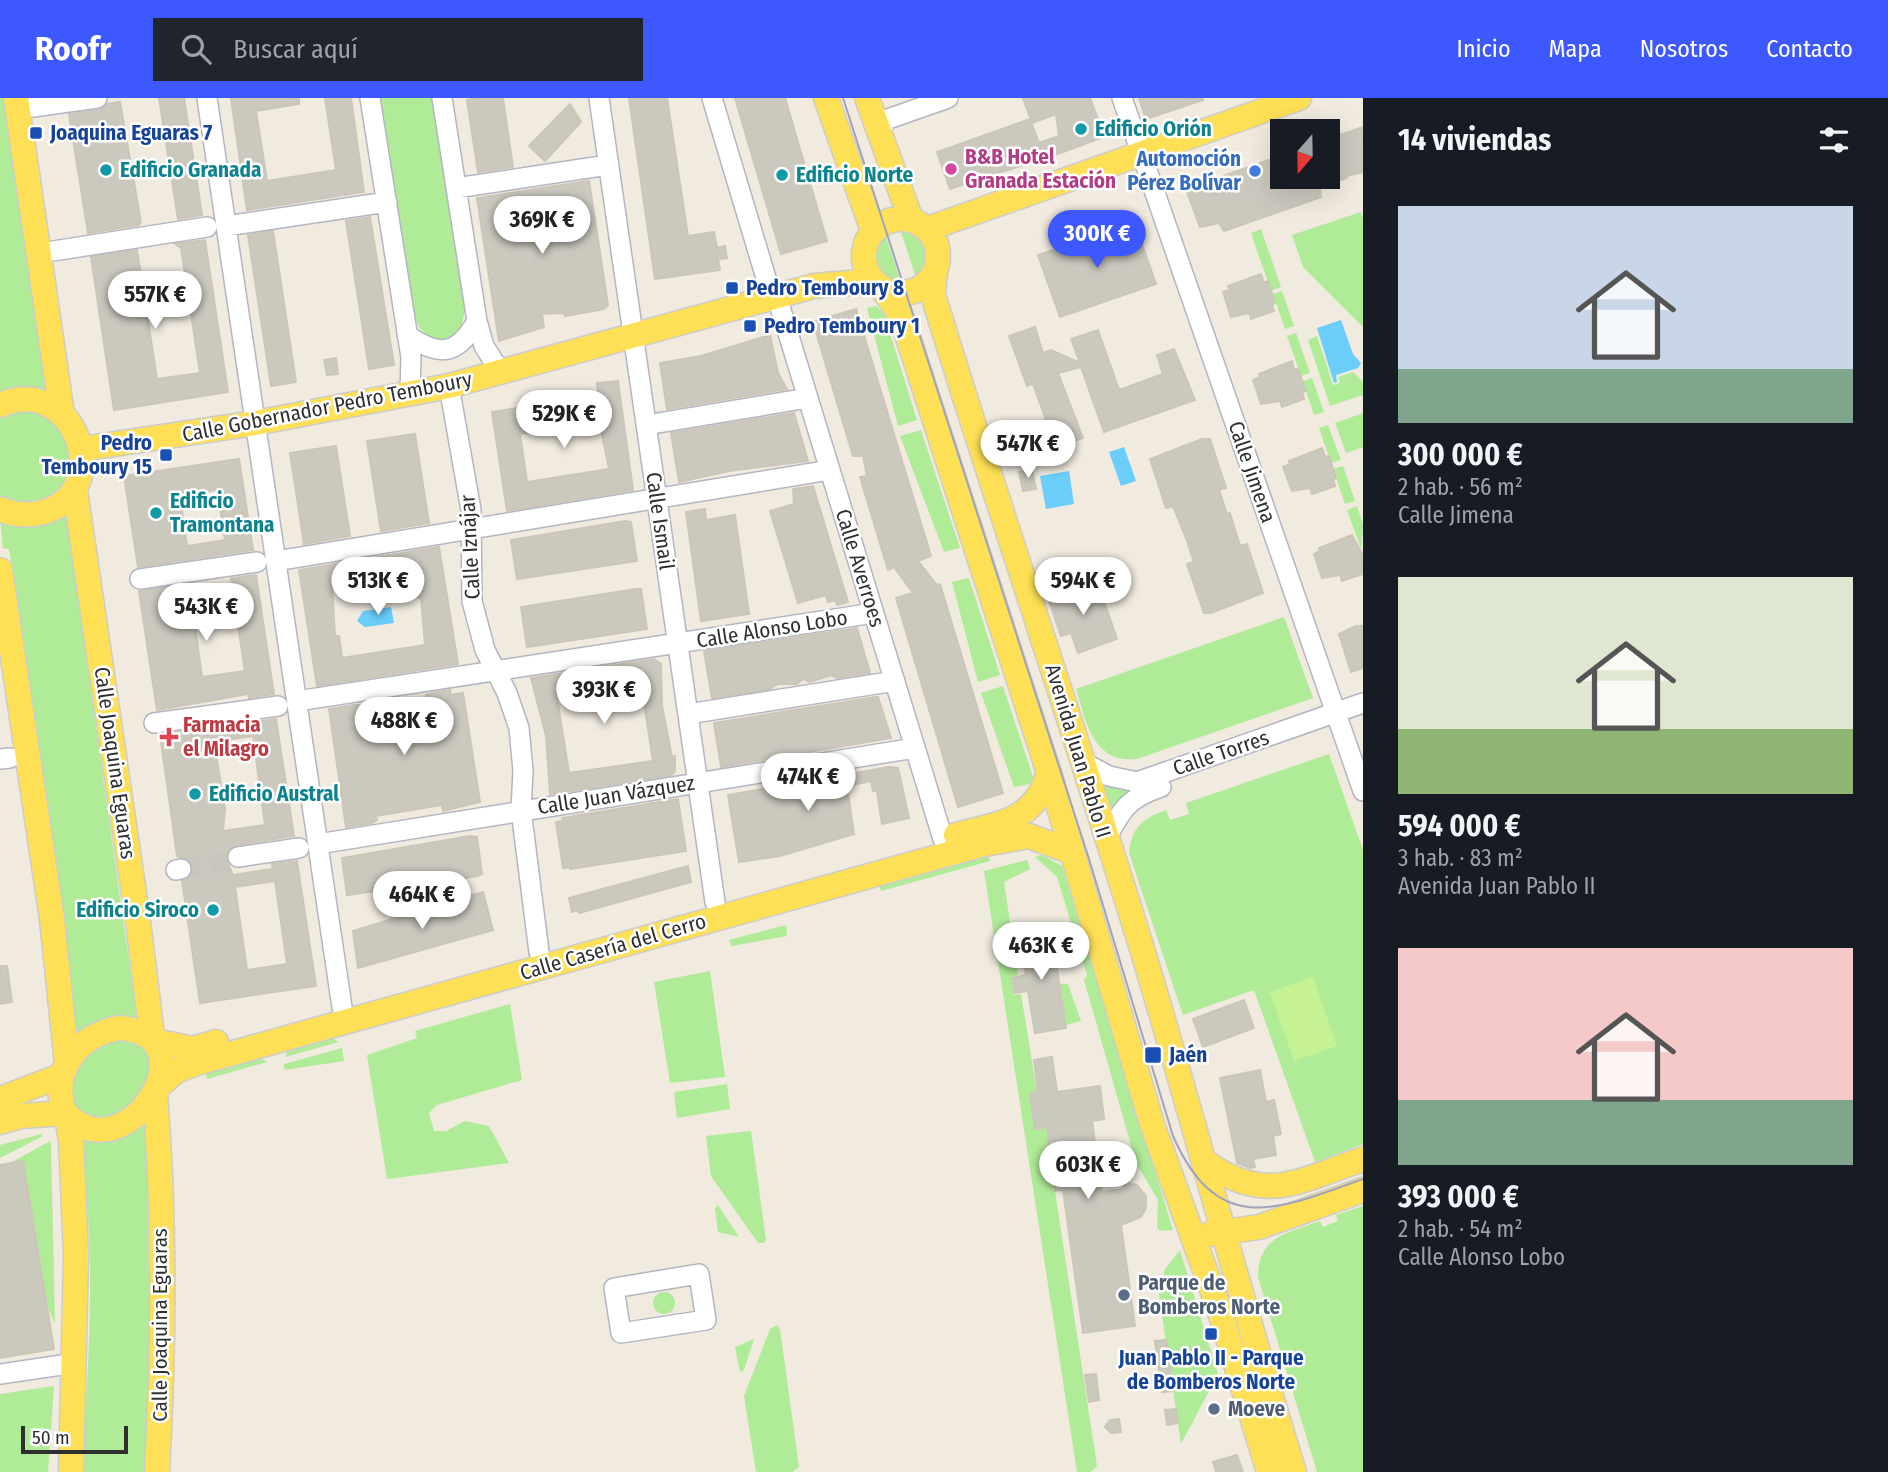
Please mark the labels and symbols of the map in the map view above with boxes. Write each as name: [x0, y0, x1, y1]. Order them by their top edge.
place label: Edificio Orión: [1095, 116, 1212, 142]
north arrow: [1270, 119, 1340, 189]
place label: Joaquina Eguaras 7: [49, 120, 212, 146]
marker: Edificio Orión: [1073, 121, 1089, 137]
marker: Joaquina Eguaras 7: [28, 125, 44, 141]
place label: B&B Hotel Granada Estación: [965, 144, 1116, 194]
place label: Automoción Pérez Bolívar: [1127, 146, 1241, 196]
place label: Edificio Granada: [120, 157, 261, 183]
marker: B&B Hotel Granada Estación: [943, 161, 959, 177]
marker: Edificio Granada: [98, 162, 114, 178]
place label: Edificio Norte: [796, 162, 914, 188]
marker: Automoción Pérez Bolívar: [1247, 163, 1263, 179]
marker: Edificio Norte: [774, 167, 790, 183]
pin: 369K €: [485, 197, 599, 256]
pin: 300K €: [1040, 211, 1154, 270]
pin: 557K €: [98, 272, 212, 331]
place label: Pedro Temboury 8: [746, 275, 904, 301]
marker: Pedro Temboury 8: [724, 280, 740, 296]
place label: Pedro Temboury 1: [764, 313, 920, 339]
marker: Pedro Temboury 1: [742, 318, 758, 334]
street label: Calle Gobernador Pedro Temboury: [180, 366, 475, 448]
pin: 529K €: [507, 390, 621, 450]
street label: Calle Jimena: [1222, 418, 1282, 526]
pin: 547K €: [971, 420, 1085, 480]
place label: Pedro Temboury 15: [41, 430, 152, 480]
marker: Pedro Temboury 15: [158, 447, 174, 463]
street label: Calle Ismail: [640, 470, 680, 572]
place label: Edificio Tramontana: [170, 488, 274, 538]
street label: Calle Iznájar: [454, 493, 486, 600]
marker: Edificio Tramontana: [148, 505, 164, 521]
street label: Calle Averroes: [830, 506, 890, 630]
pin: 513K €: [321, 558, 435, 617]
pin: 594K €: [1026, 558, 1140, 617]
pin: 543K €: [149, 584, 263, 643]
street label: Calle Alonso Lobo: [695, 604, 849, 654]
street label: Avenida Juan Pablo II: [1039, 661, 1117, 841]
street label: Calle Joaquina Eguaras: [89, 665, 141, 861]
pin: 393K €: [547, 666, 661, 726]
pin: 488K €: [347, 698, 461, 757]
place label: Farmacia el Milagro: [183, 712, 269, 762]
street label: Calle Torres: [1170, 724, 1272, 782]
marker: Farmacia el Milagro: [161, 729, 177, 745]
pin: 474K €: [751, 754, 865, 813]
street label: Calle Juan Vázquez: [535, 770, 697, 820]
place label: Edificio Austral: [209, 781, 339, 807]
marker: Edificio Austral: [187, 786, 203, 802]
pin: 464K €: [365, 872, 479, 931]
place label: Edificio Siroco: [76, 897, 199, 923]
marker: Edificio Siroco: [205, 902, 221, 918]
street label: Calle Casería del Cerro: [517, 908, 709, 986]
pin: 463K €: [984, 922, 1098, 982]
place label: Jaén: [1168, 1042, 1207, 1068]
marker: Jaén: [1143, 1045, 1163, 1065]
pin: 603K €: [1031, 1142, 1145, 1201]
street label: Calle Joaquina Eguaras: [147, 1228, 173, 1422]
place label: Parque de Bomberos Norte: [1138, 1270, 1280, 1320]
marker: Parque de Bomberos Norte: [1116, 1287, 1132, 1303]
marker: Juan Pablo II - Parque de Bomberos Norte: [1203, 1326, 1219, 1342]
place label: Juan Pablo II - Parque de Bomberos Norte: [1117, 1345, 1304, 1395]
place label: Moeve: [1228, 1396, 1286, 1422]
marker: Moeve: [1206, 1401, 1222, 1417]
scale bar: [21, 1423, 128, 1455]

